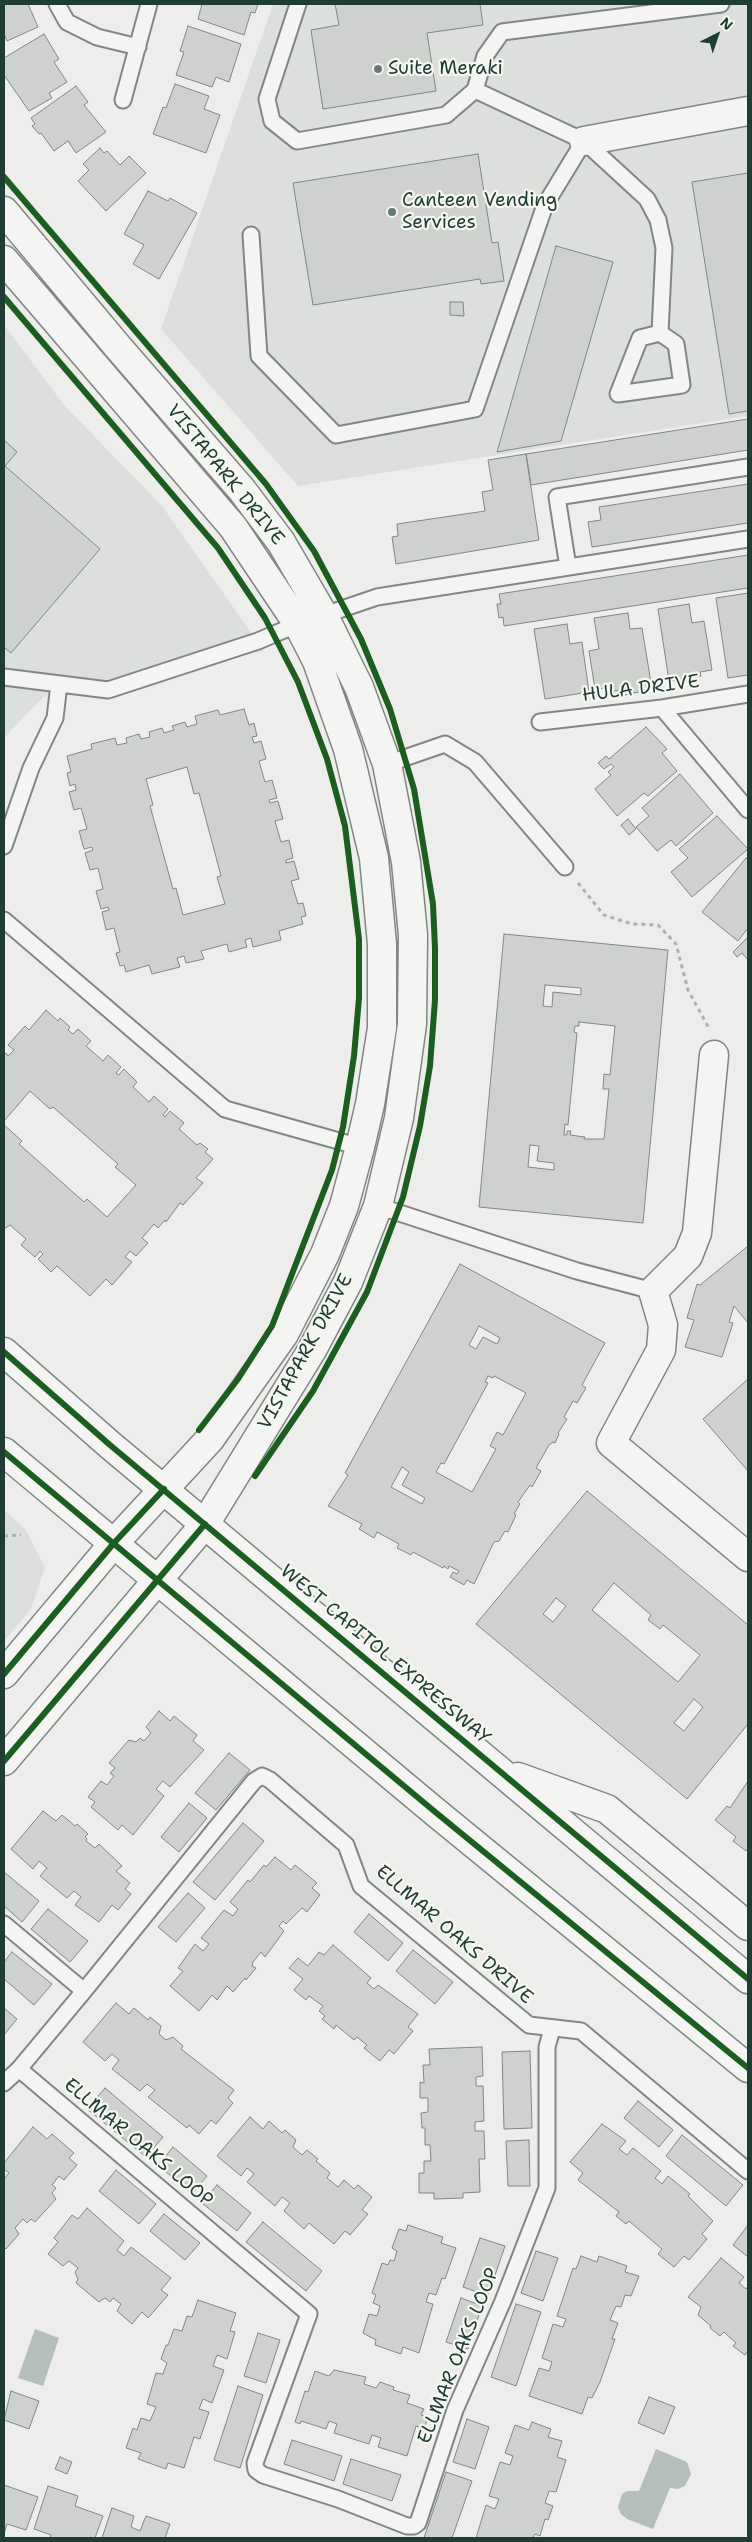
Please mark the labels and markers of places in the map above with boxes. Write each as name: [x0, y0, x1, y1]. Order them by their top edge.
place label: Suite Meraki: [388, 58, 503, 80]
marker: Suite Meraki: [372, 63, 384, 75]
place label: Canteen Vending Services: [402, 190, 557, 234]
marker: Canteen Vending Services: [386, 206, 398, 218]

